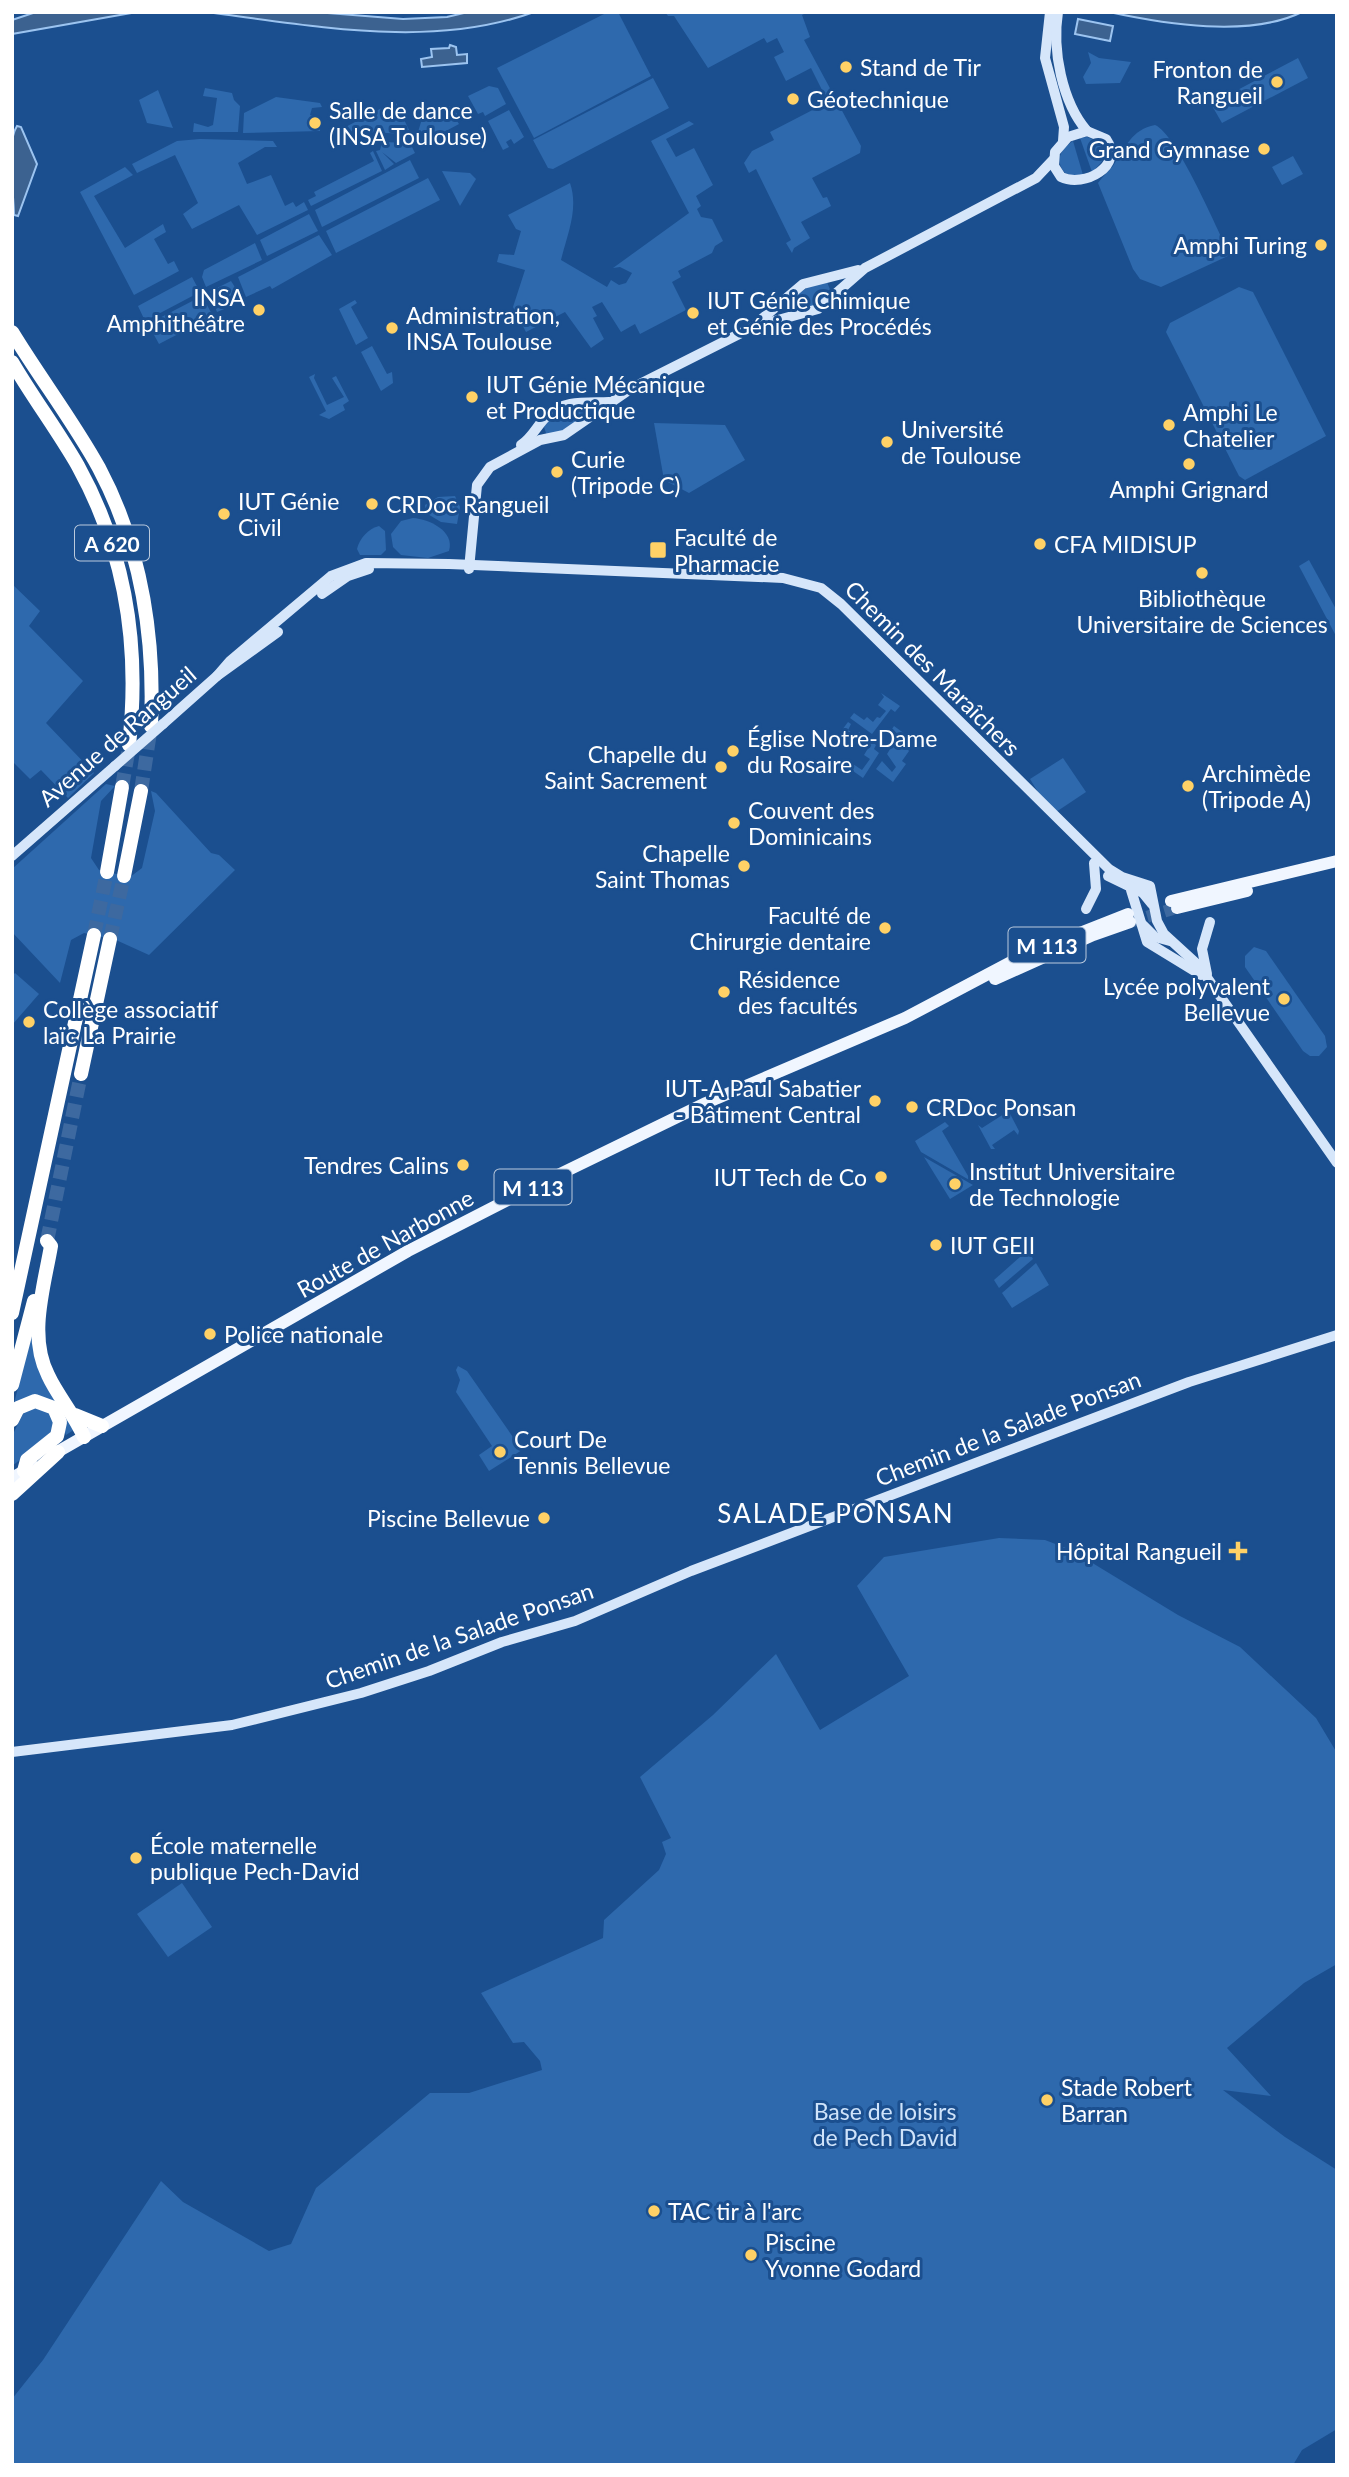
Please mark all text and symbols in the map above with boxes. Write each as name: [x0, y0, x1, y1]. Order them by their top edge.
place label: Stand de Tir: [860, 53, 981, 81]
place label: Fronton de Rangueil: [1152, 55, 1263, 109]
marker: Stand de Tir: [838, 59, 854, 75]
marker: Fronton de Rangueil: [1269, 74, 1285, 90]
place label: Géotechnique: [807, 85, 949, 113]
marker: Géotechnique: [785, 91, 801, 107]
place label: Salle de dance (INSA Toulouse): [329, 96, 487, 150]
marker: Salle de dance (INSA Toulouse): [307, 115, 323, 131]
place label: Grand Gymnase: [1089, 135, 1250, 163]
marker: Grand Gymnase: [1256, 141, 1272, 157]
place label: Amphi Turing: [1173, 231, 1307, 259]
marker: Amphi Turing: [1313, 237, 1329, 253]
place label: INSA Amphithéâtre: [107, 283, 245, 337]
place label: IUT Génie Chimique et Génie des Procédés: [707, 286, 932, 340]
place label: Administration, INSA Toulouse: [406, 301, 560, 355]
marker: INSA Amphithéâtre: [251, 302, 267, 318]
marker: IUT Génie Chimique et Génie des Procédés: [685, 305, 701, 321]
marker: Administration, INSA Toulouse: [384, 320, 400, 336]
place label: IUT Génie Mécanique et Productique: [486, 370, 705, 424]
marker: IUT Génie Mécanique et Productique: [464, 389, 480, 405]
place label: Amphi Le Chatelier: [1183, 398, 1278, 452]
place label: Université de Toulouse: [901, 415, 1021, 469]
marker: Amphi Le Chatelier: [1161, 417, 1177, 433]
marker: Université de Toulouse: [879, 434, 895, 450]
place label: Curie (Tripode C): [571, 445, 680, 499]
marker: Amphi Grignard: [1181, 456, 1197, 472]
marker: Curie (Tripode C): [549, 464, 565, 480]
place label: Amphi Grignard: [1109, 475, 1269, 503]
place label: IUT Génie Civil: [238, 487, 339, 541]
place label: CRDoc Rangueil: [386, 490, 549, 518]
marker: CRDoc Rangueil: [364, 496, 380, 512]
marker: IUT Génie Civil: [216, 506, 232, 522]
place label: Faculté de Pharmacie: [674, 523, 779, 577]
road number: A 620: [75, 526, 149, 560]
place label: CFA MIDISUP: [1054, 530, 1197, 558]
marker: CFA MIDISUP: [1032, 536, 1048, 552]
marker: Faculté de Pharmacie: [648, 540, 668, 560]
marker: Bibliothèque Universitaire de Sciences: [1194, 565, 1210, 581]
street label: Chemin des Maraîchers: [840, 575, 1026, 761]
place label: Bibliothèque Universitaire de Sciences: [1076, 584, 1328, 638]
street label: Avenue de Rangueil: [33, 660, 201, 812]
place label: Église Notre-Dame du Rosaire: [747, 724, 937, 778]
place label: Chapelle du Saint Sacrement: [544, 740, 708, 794]
marker: Église Notre-Dame du Rosaire: [725, 743, 741, 759]
marker: Chapelle du Saint Sacrement: [713, 759, 729, 775]
place label: Archimède (Tripode A): [1202, 759, 1311, 813]
marker: Archimède (Tripode A): [1180, 778, 1196, 794]
place label: Couvent des Dominicains: [748, 796, 875, 850]
marker: Couvent des Dominicains: [726, 815, 742, 831]
place label: Chapelle Saint Thomas: [595, 839, 730, 893]
marker: Chapelle Saint Thomas: [736, 858, 752, 874]
place label: Faculté de Chirurgie dentaire: [690, 901, 871, 955]
marker: Faculté de Chirurgie dentaire: [877, 920, 893, 936]
road number: M 113: [1009, 928, 1086, 962]
place label: Résidence des facultés: [738, 965, 858, 1019]
place label: Lycée polyvalent Bellevue: [1103, 972, 1271, 1026]
marker: Résidence des facultés: [716, 984, 732, 1000]
marker: Lycée polyvalent Bellevue: [1276, 991, 1292, 1007]
place label: Collège associatif laïc La Prairie: [43, 995, 218, 1049]
marker: Collège associatif laïc La Prairie: [21, 1014, 37, 1030]
place label: IUT-A Paul Sabatier - Bâtiment Central: [665, 1074, 862, 1128]
marker: IUT-A Paul Sabatier - Bâtiment Central: [867, 1093, 883, 1109]
place label: CRDoc Ponsan: [926, 1093, 1076, 1121]
marker: CRDoc Ponsan: [904, 1099, 920, 1115]
place label: Tendres Calins: [304, 1151, 449, 1179]
marker: Tendres Calins: [455, 1157, 471, 1173]
place label: Institut Universitaire de Technologie: [969, 1157, 1175, 1211]
place label: IUT Tech de Co: [714, 1163, 867, 1191]
marker: IUT Tech de Co: [873, 1169, 889, 1185]
road number: M 113: [494, 1170, 572, 1204]
marker: Institut Universitaire de Technologie: [947, 1176, 963, 1192]
street label: Route de Narbonne: [292, 1183, 478, 1303]
place label: IUT GEII: [950, 1231, 1035, 1259]
marker: IUT GEII: [928, 1237, 944, 1253]
place label: Police nationale: [224, 1320, 383, 1348]
marker: Police nationale: [202, 1326, 218, 1342]
street label: Chemin de la Salade Ponsan: [871, 1364, 1145, 1492]
place label: Court De Tennis Bellevue: [514, 1425, 670, 1479]
marker: Court De Tennis Bellevue: [492, 1444, 508, 1460]
district label: SALADE PONSAN: [717, 1497, 955, 1529]
place label: Piscine Bellevue: [367, 1504, 530, 1532]
marker: Piscine Bellevue: [536, 1510, 552, 1526]
place label: Hôpital Rangueil: [1056, 1537, 1222, 1565]
marker: Hôpital Rangueil: [1228, 1541, 1248, 1561]
street label: Chemin de la Salade Ponsan: [321, 1576, 597, 1694]
place label: École maternelle publique Pech-David: [150, 1831, 360, 1885]
marker: École maternelle publique Pech-David: [128, 1850, 144, 1866]
place label: Stade Robert Barran: [1061, 2073, 1193, 2127]
marker: Stade Robert Barran: [1039, 2092, 1055, 2108]
park label: Base de loisirs de Pech David: [813, 2097, 957, 2151]
place label: TAC tir à l'arc: [668, 2197, 802, 2225]
marker: TAC tir à l'arc: [646, 2203, 662, 2219]
place label: Piscine Yvonne Godard: [765, 2228, 921, 2282]
marker: Piscine Yvonne Godard: [743, 2247, 759, 2263]

